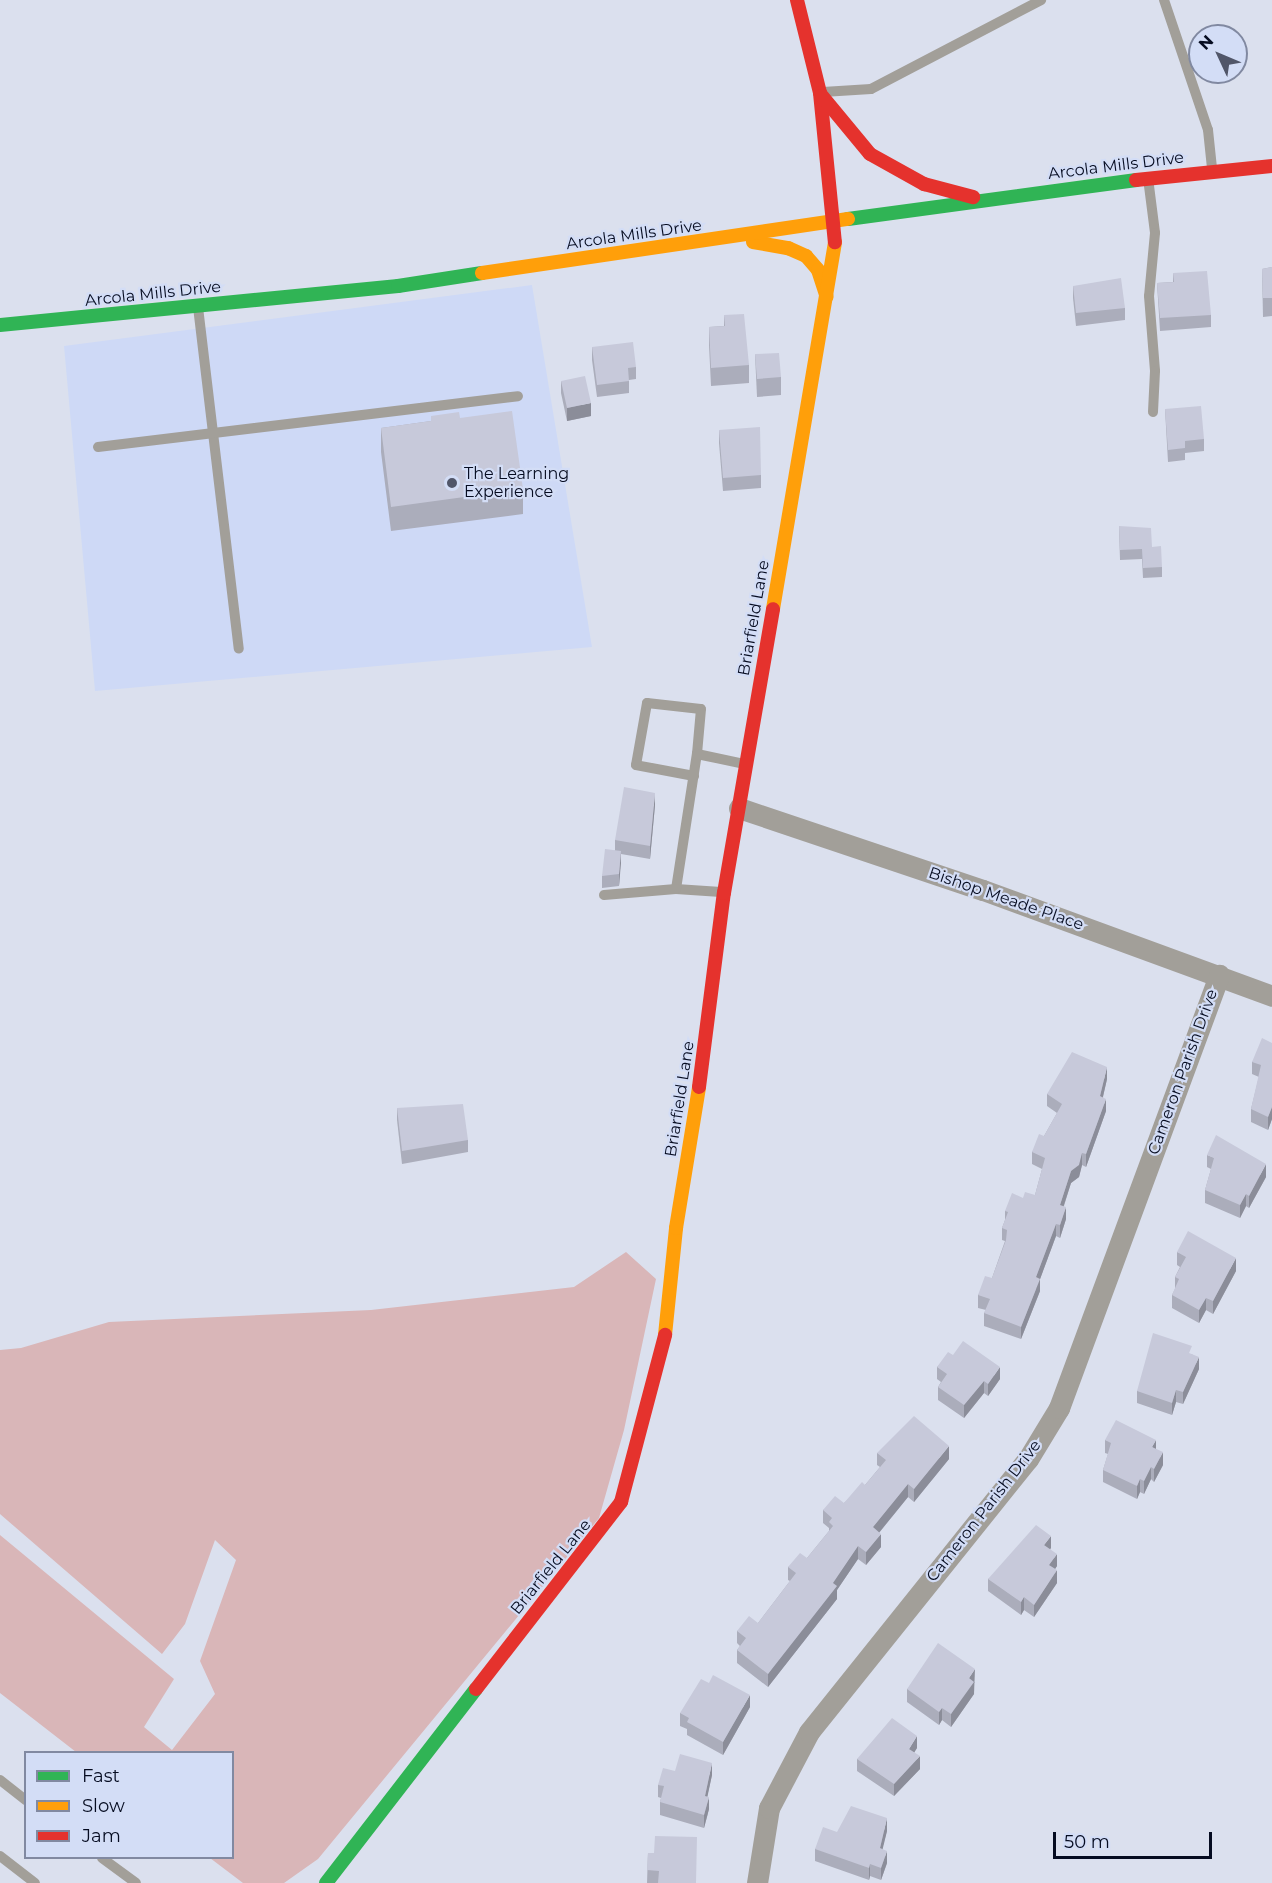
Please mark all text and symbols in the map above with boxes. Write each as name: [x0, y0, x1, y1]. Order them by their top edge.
north arrow: [1188, 24, 1248, 84]
text: N: [1195, 31, 1217, 54]
street label: Arcola Mills Drive: [1047, 148, 1185, 184]
street label: Arcola Mills Drive: [565, 216, 703, 254]
street label: Arcola Mills Drive: [84, 277, 222, 311]
place label: The Learning Experience: [464, 464, 569, 502]
marker: The Learning Experience: [445, 476, 459, 490]
street label: Briarfield Lane: [734, 559, 774, 677]
street label: Bishop Meade Place: [926, 863, 1086, 935]
street label: Cameron Parish Drive: [1144, 987, 1222, 1157]
street label: Briarfield Lane: [661, 1040, 699, 1158]
street label: Cameron Parish Drive: [923, 1436, 1045, 1586]
street label: Briarfield Lane: [507, 1516, 595, 1618]
legend: [24, 1751, 234, 1859]
text: Fast: [82, 1765, 120, 1787]
text: Slow: [82, 1795, 125, 1817]
scale bar: [1056, 1820, 1215, 1858]
text: Jam: [82, 1825, 121, 1847]
text: 50 m: [1064, 1831, 1110, 1853]

